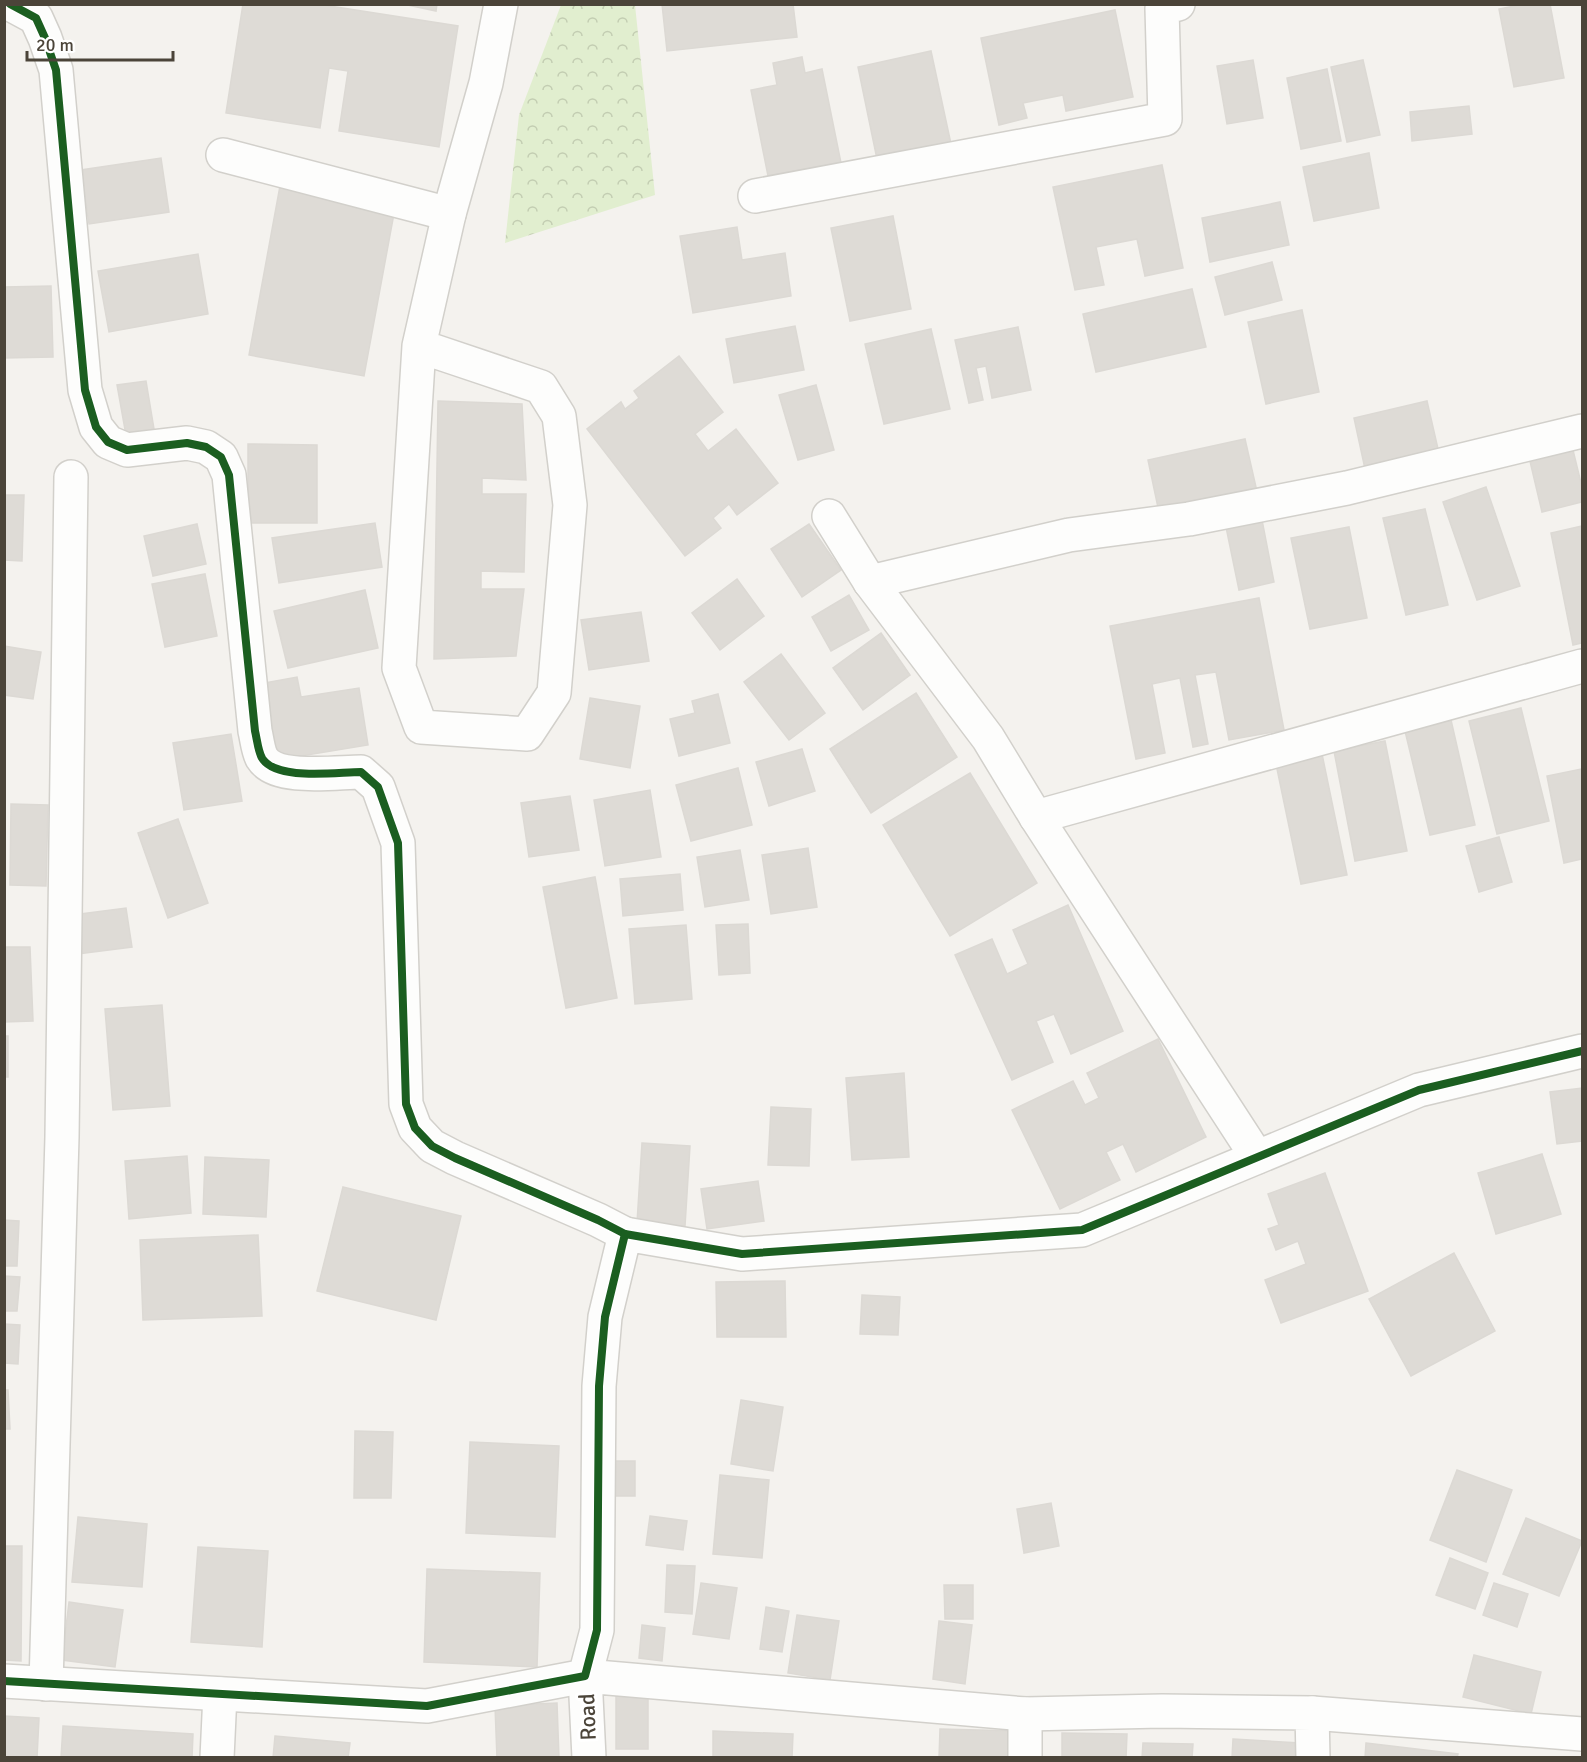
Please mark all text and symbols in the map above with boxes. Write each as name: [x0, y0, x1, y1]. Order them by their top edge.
scale bar: [27, 24, 172, 62]
text: 20 m: [36, 34, 74, 56]
street label: Road: [573, 1693, 602, 1741]

